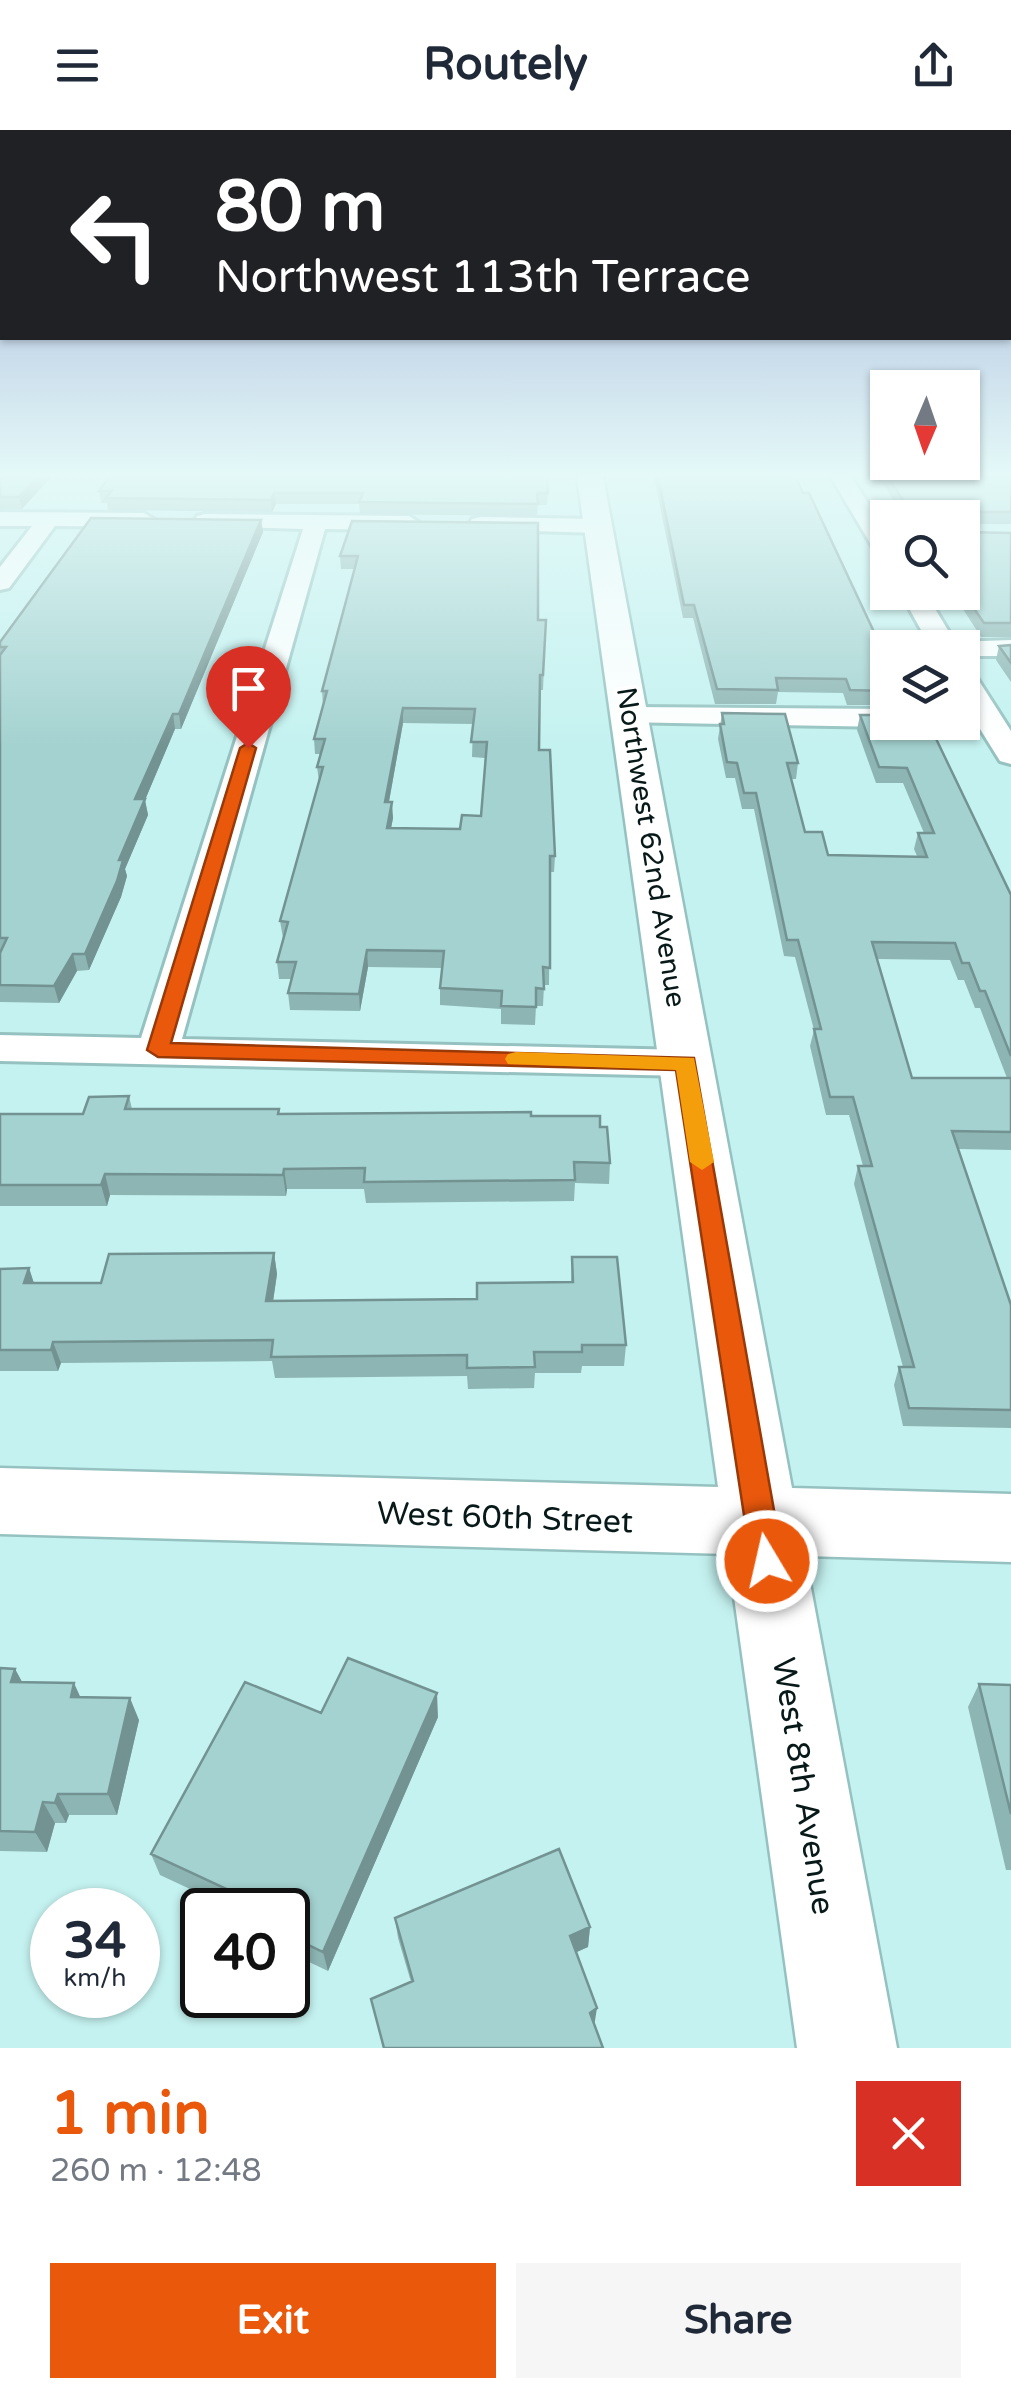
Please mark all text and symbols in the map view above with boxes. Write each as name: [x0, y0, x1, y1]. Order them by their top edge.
icon: menu: [50, 38, 105, 93]
text: Routely: [423, 38, 588, 92]
icon: share: [906, 38, 961, 93]
text: 80 m: [215, 166, 385, 250]
icon: left: [50, 170, 180, 300]
text: Northwest 113th Terrace: [215, 251, 751, 305]
north arrow: [870, 370, 980, 480]
map controls: [870, 370, 980, 740]
button: search: [870, 500, 980, 610]
button: layers: [870, 630, 980, 740]
pin: [206, 646, 291, 749]
icon: arrive: [221, 661, 276, 716]
street label: Northwest 62nd Avenue: [609, 685, 693, 1010]
street label: West 60th Street: [376, 1495, 634, 1541]
position arrow: [715, 1509, 819, 1613]
street label: West 8th Avenue: [764, 1655, 842, 1917]
speed limit sign: 40: [180, 1888, 310, 2018]
text: 34: [64, 1911, 126, 1971]
text: km/h: [64, 1963, 126, 1993]
text: 1 min: [50, 2078, 210, 2150]
button: close: [856, 2081, 961, 2186]
text: 260 m · 12:48: [50, 2152, 262, 2190]
button: Exit: [50, 2263, 496, 2378]
button: Share: [516, 2263, 961, 2378]

